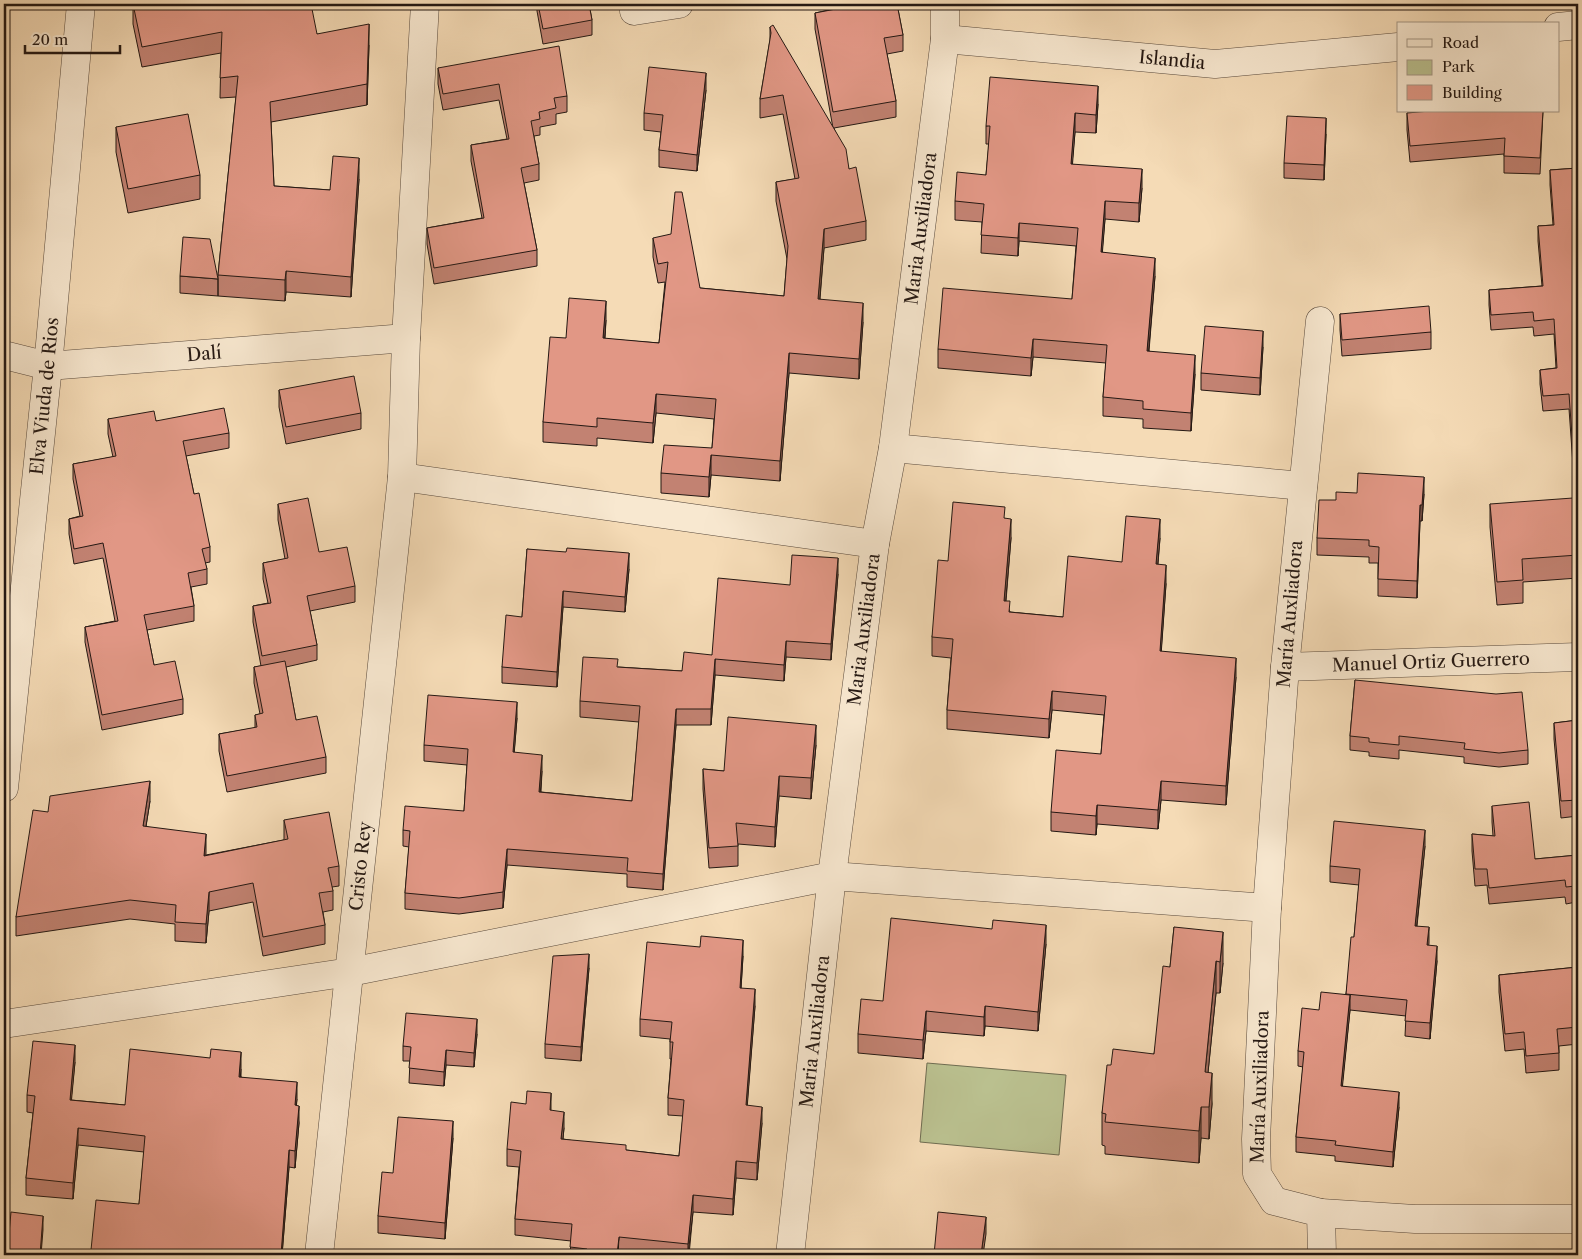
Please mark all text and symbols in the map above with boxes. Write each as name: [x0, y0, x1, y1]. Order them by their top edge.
scale bar: [25, 22, 120, 54]
legend: [1397, 22, 1560, 112]
text: 20 m: [32, 30, 68, 49]
text: Road: [1442, 33, 1479, 52]
street label: Islandia: [1138, 46, 1207, 74]
text: Park: [1442, 57, 1476, 76]
text: Building: [1442, 83, 1502, 102]
street label: Maria Auxiliadora: [900, 151, 942, 306]
street label: Elva Viuda de Rios: [26, 316, 63, 476]
street label: Dalí: [186, 341, 223, 366]
street label: María Auxliadora: [1273, 539, 1307, 689]
street label: Maria Auxiliadora: [843, 551, 885, 707]
street label: Manuel Ortiz Guerrero: [1332, 648, 1530, 676]
street label: Cristo Rey: [345, 819, 376, 912]
street label: Maria Auxiliadora: [795, 953, 834, 1109]
street label: María Auxiliadora: [1246, 1009, 1274, 1164]

